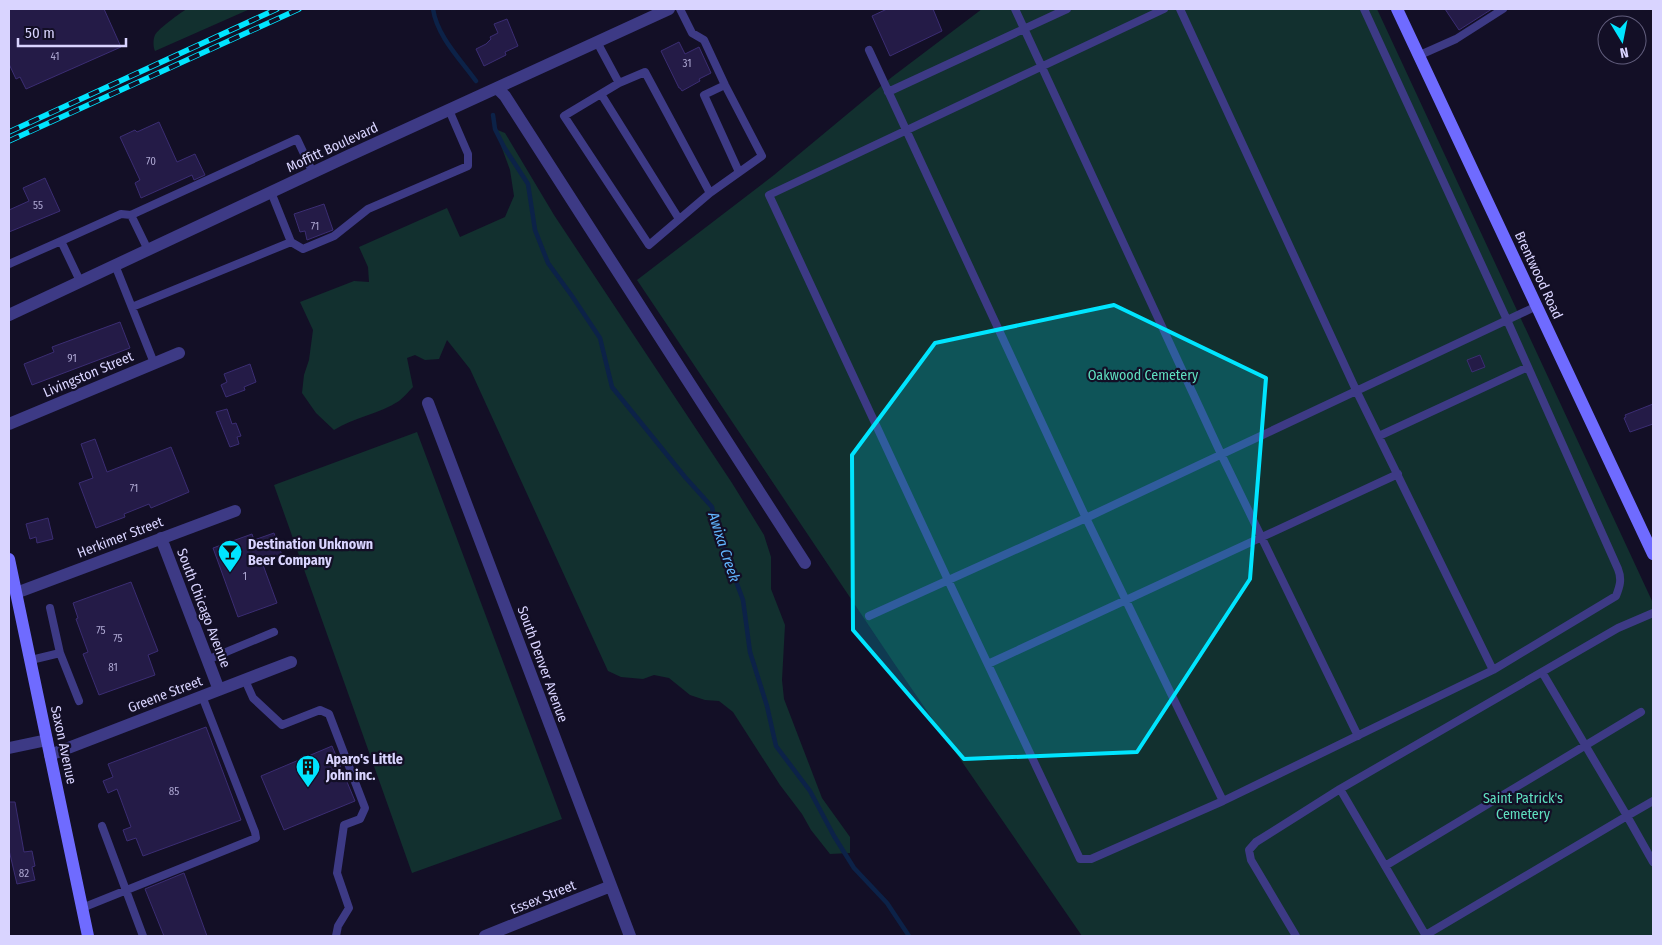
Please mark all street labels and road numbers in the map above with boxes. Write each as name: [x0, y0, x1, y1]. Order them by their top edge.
street label: Moffitt Boulevard: [284, 119, 381, 176]
street label: Brentwood Road: [1511, 229, 1566, 322]
street label: Livingston Street: [41, 348, 136, 401]
street label: Herkimer Street: [75, 513, 166, 562]
street label: South Chicago Avenue: [173, 546, 234, 670]
street label: South Denver Avenue: [514, 604, 572, 725]
street label: Greene Street: [126, 672, 205, 716]
street label: Saxon Avenue: [47, 704, 80, 786]
street label: Essex Street: [508, 877, 579, 918]

